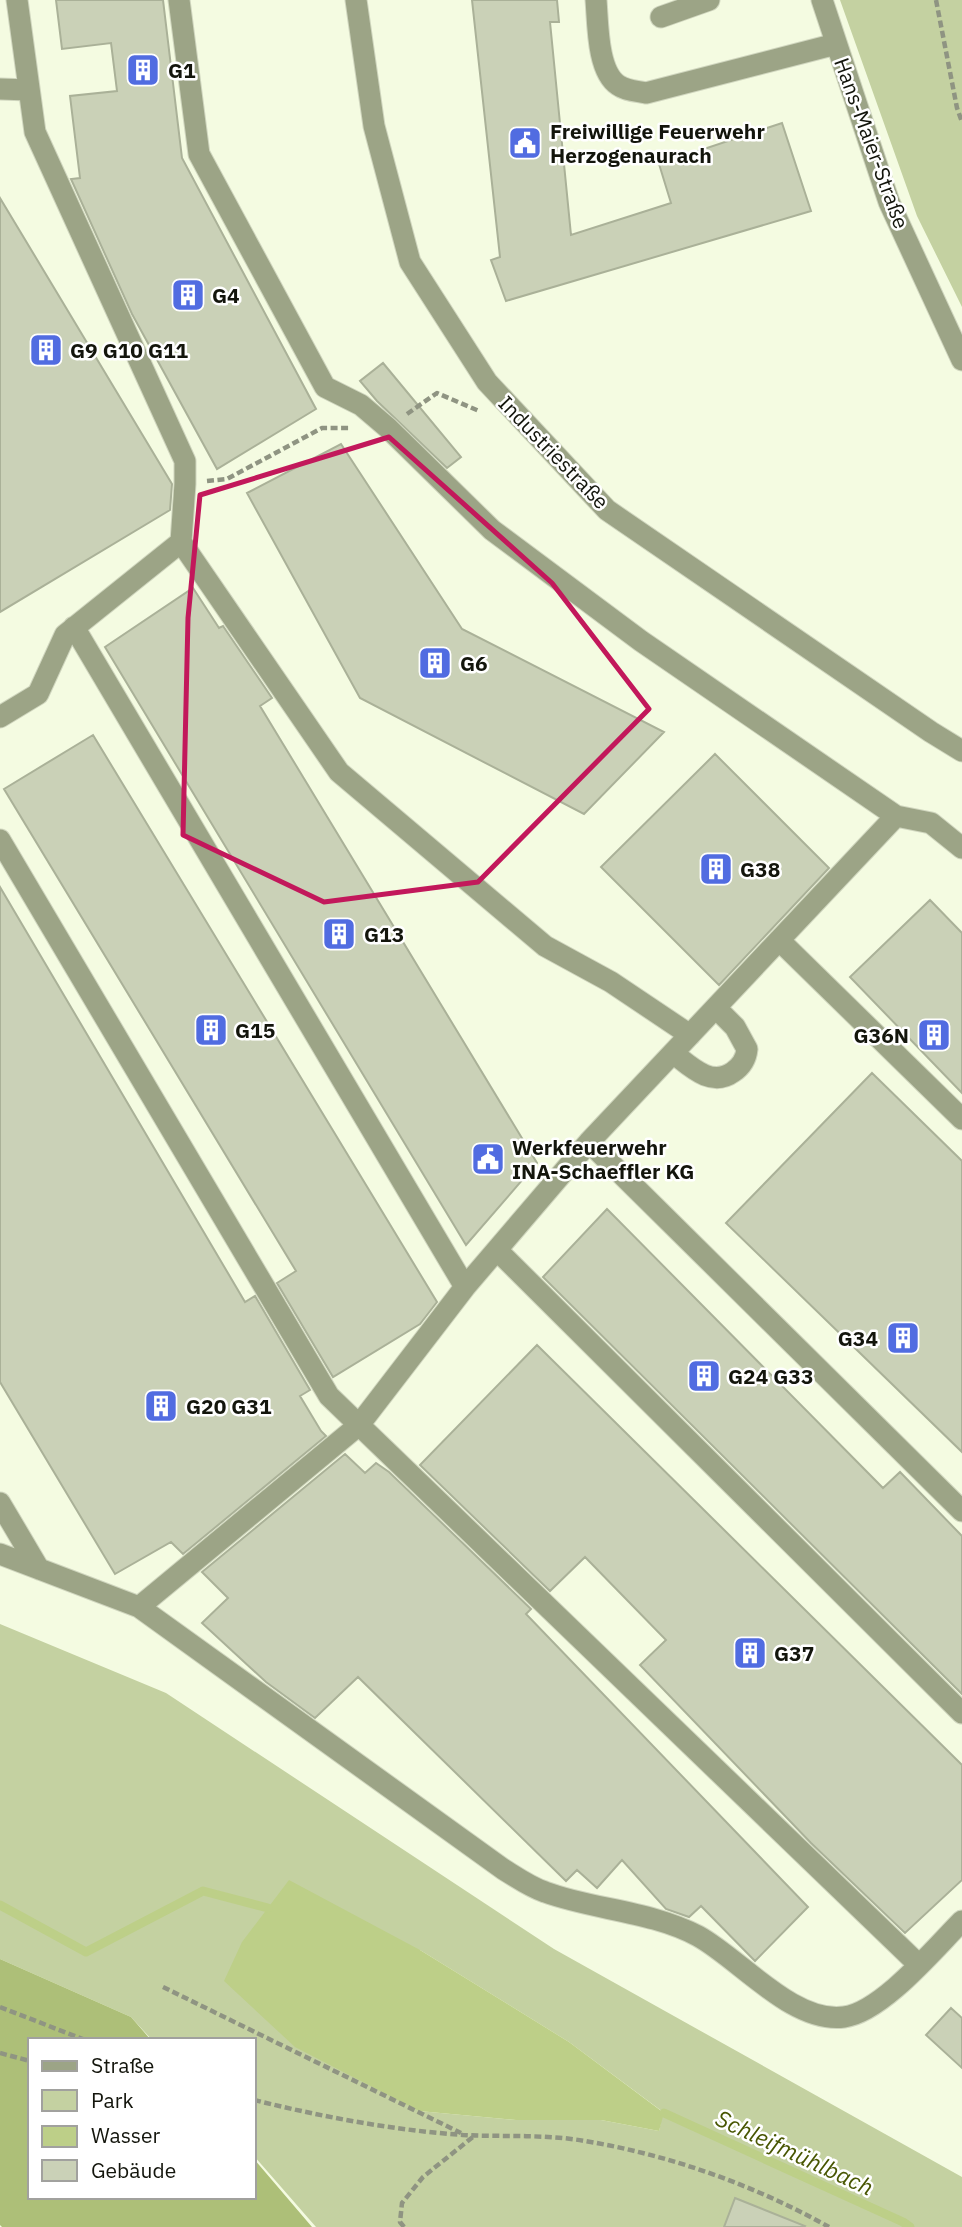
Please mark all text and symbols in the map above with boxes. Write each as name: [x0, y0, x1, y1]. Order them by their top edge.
building icon: G1: [124, 51, 162, 89]
street label: Hans-Maier-Straße: [828, 54, 916, 232]
place label: G1: [168, 56, 196, 84]
place label: Freiwillige Feuerwehr Herzogenaurach: [550, 117, 765, 169]
public building icon: Freiwillige Feuerwehr Herzogenaurach: [506, 124, 544, 162]
building icon: G4: [169, 276, 207, 314]
place label: G4: [212, 281, 240, 309]
building icon: G9 G10 G11: [27, 331, 65, 369]
place label: G9 G10 G11: [70, 336, 189, 364]
street label: Industriestraße: [493, 389, 615, 515]
building icon: G6: [416, 644, 454, 682]
place label: G6: [460, 649, 488, 677]
building icon: G38: [697, 850, 735, 888]
place label: G38: [740, 855, 780, 883]
building icon: G13: [320, 915, 358, 953]
place label: G13: [364, 920, 404, 948]
building icon: G15: [192, 1011, 230, 1049]
place label: G15: [235, 1016, 275, 1044]
building icon: G36N: [915, 1016, 953, 1054]
place label: G36N: [853, 1021, 909, 1049]
place label: Werkfeuerwehr INA-Schaeffler KG: [512, 1133, 694, 1185]
public building icon: Werkfeuerwehr INA-Schaeffler KG: [469, 1140, 507, 1178]
building icon: G34: [884, 1319, 922, 1357]
place label: G34: [838, 1324, 878, 1352]
building icon: G24 G33: [685, 1357, 723, 1395]
place label: G24 G33: [728, 1362, 814, 1390]
building icon: G20 G31: [142, 1387, 180, 1425]
place label: G20 G31: [186, 1392, 272, 1420]
building icon: G37: [731, 1634, 769, 1672]
place label: G37: [774, 1639, 814, 1667]
legend: [28, 2038, 256, 2199]
text: Straße: [91, 2051, 154, 2079]
text: Park: [91, 2086, 134, 2114]
water label: Schleifmühlbach: [711, 2102, 879, 2202]
text: Wasser: [91, 2121, 161, 2149]
text: Gebäude: [91, 2156, 176, 2184]

